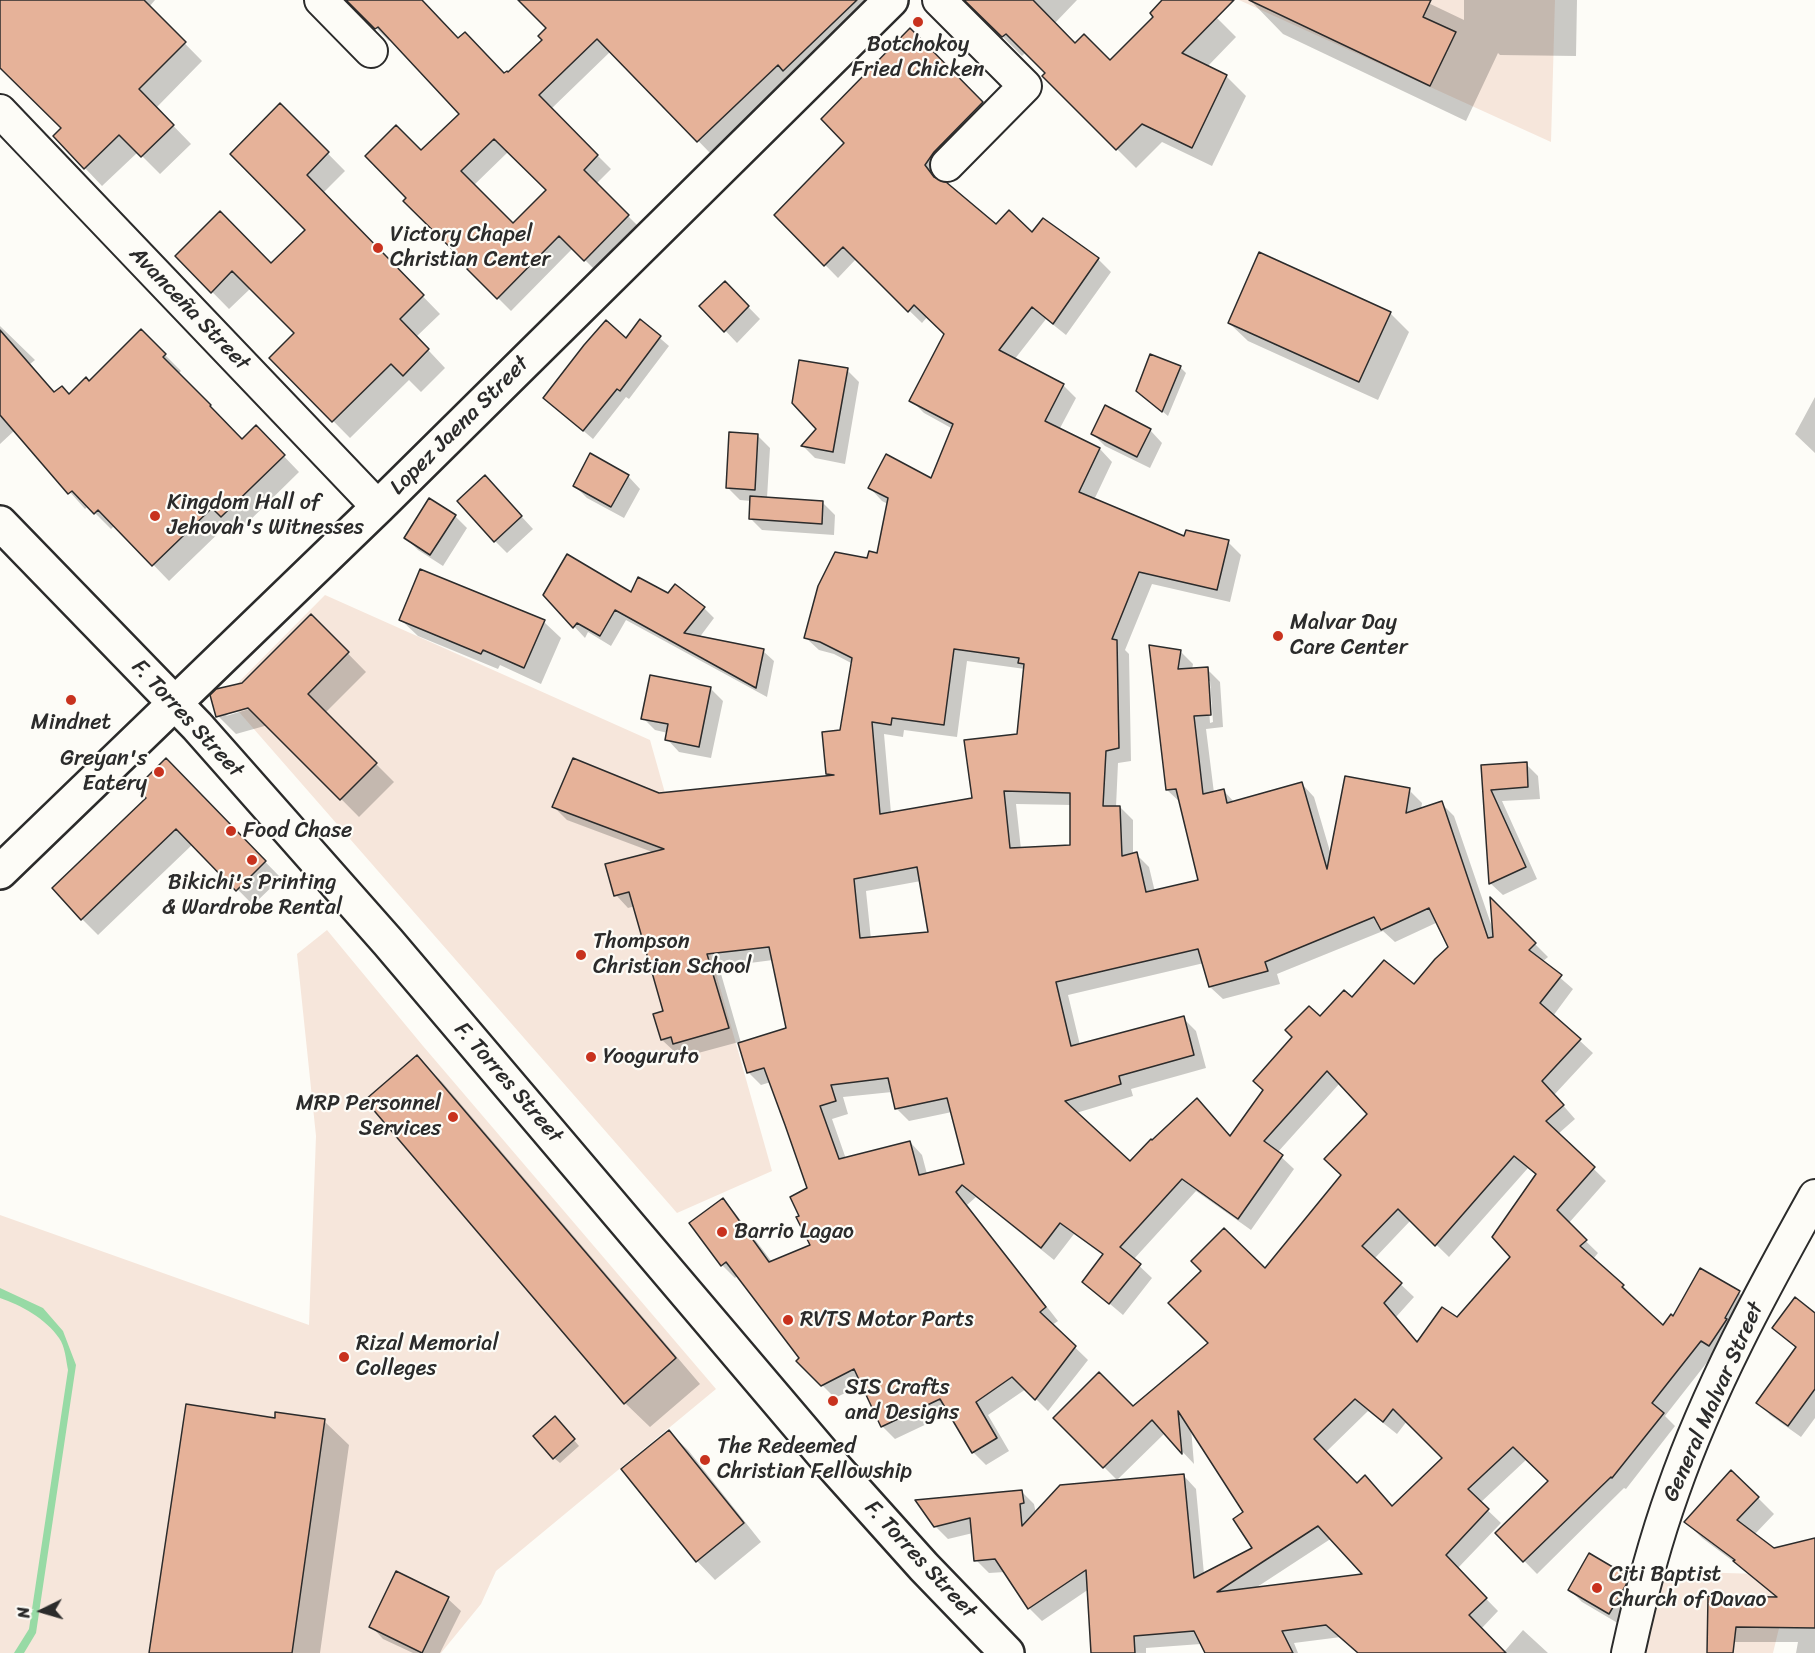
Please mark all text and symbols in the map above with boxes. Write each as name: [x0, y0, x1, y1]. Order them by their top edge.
marker: Botchokoy Fried Chicken: [911, 15, 925, 29]
place label: Botchokoy Fried Chicken: [852, 32, 984, 84]
place label: Victory Chapel Christian Center: [390, 222, 551, 274]
street label: Avanceña Street: [123, 241, 255, 377]
marker: Victory Chapel Christian Center: [371, 241, 385, 255]
street label: Lopez Jaena Street: [385, 351, 535, 501]
place label: Kingdom Hall of Jehovah's Witnesses: [167, 490, 364, 542]
marker: Kingdom Hall of Jehovah's Witnesses: [148, 509, 162, 523]
place label: Malvar Day Care Center: [1290, 610, 1408, 662]
marker: Malvar Day Care Center: [1271, 629, 1285, 643]
street label: F. Torres Street: [126, 655, 248, 783]
marker: Mindnet: [64, 693, 78, 707]
place label: Mindnet: [31, 710, 111, 736]
place label: Greyan's Eatery: [60, 746, 147, 798]
marker: Greyan's Eatery: [152, 765, 166, 779]
place label: Food Chase: [243, 818, 352, 844]
marker: Food Chase: [224, 824, 238, 838]
marker: Bikichi's Printing & Wardrobe Rental: [245, 853, 259, 867]
place label: Bikichi's Printing & Wardrobe Rental: [162, 870, 342, 921]
place label: Thompson Christian School: [593, 929, 752, 980]
marker: Thompson Christian School: [574, 948, 588, 962]
street label: F. Torres Street: [448, 1017, 568, 1149]
place label: Yooguruto: [603, 1044, 699, 1070]
marker: Yooguruto: [584, 1050, 598, 1064]
place label: MRP Personnel Services: [296, 1091, 441, 1142]
marker: MRP Personnel Services: [446, 1110, 460, 1124]
place label: Barrio Lagao: [734, 1219, 854, 1245]
marker: Barrio Lagao: [715, 1225, 729, 1239]
street label: General Malvar Street: [1658, 1298, 1770, 1506]
place label: RVTS Motor Parts: [800, 1307, 974, 1333]
marker: RVTS Motor Parts: [781, 1313, 795, 1327]
place label: Rizal Memorial Colleges: [356, 1331, 499, 1382]
marker: Rizal Memorial Colleges: [337, 1350, 351, 1364]
place label: SIS Crafts and Designs: [845, 1375, 959, 1426]
marker: SIS Crafts and Designs: [826, 1394, 840, 1408]
place label: The Redeemed Christian Fellowship: [717, 1434, 912, 1486]
marker: The Redeemed Christian Fellowship: [698, 1453, 712, 1467]
street label: F. Torres Street: [859, 1496, 981, 1624]
place label: Citi Baptist Church of Davao: [1609, 1562, 1766, 1614]
north arrow: [12, 1581, 72, 1641]
marker: Citi Baptist Church of Davao: [1590, 1581, 1604, 1595]
text: N: [9, 1606, 38, 1619]

